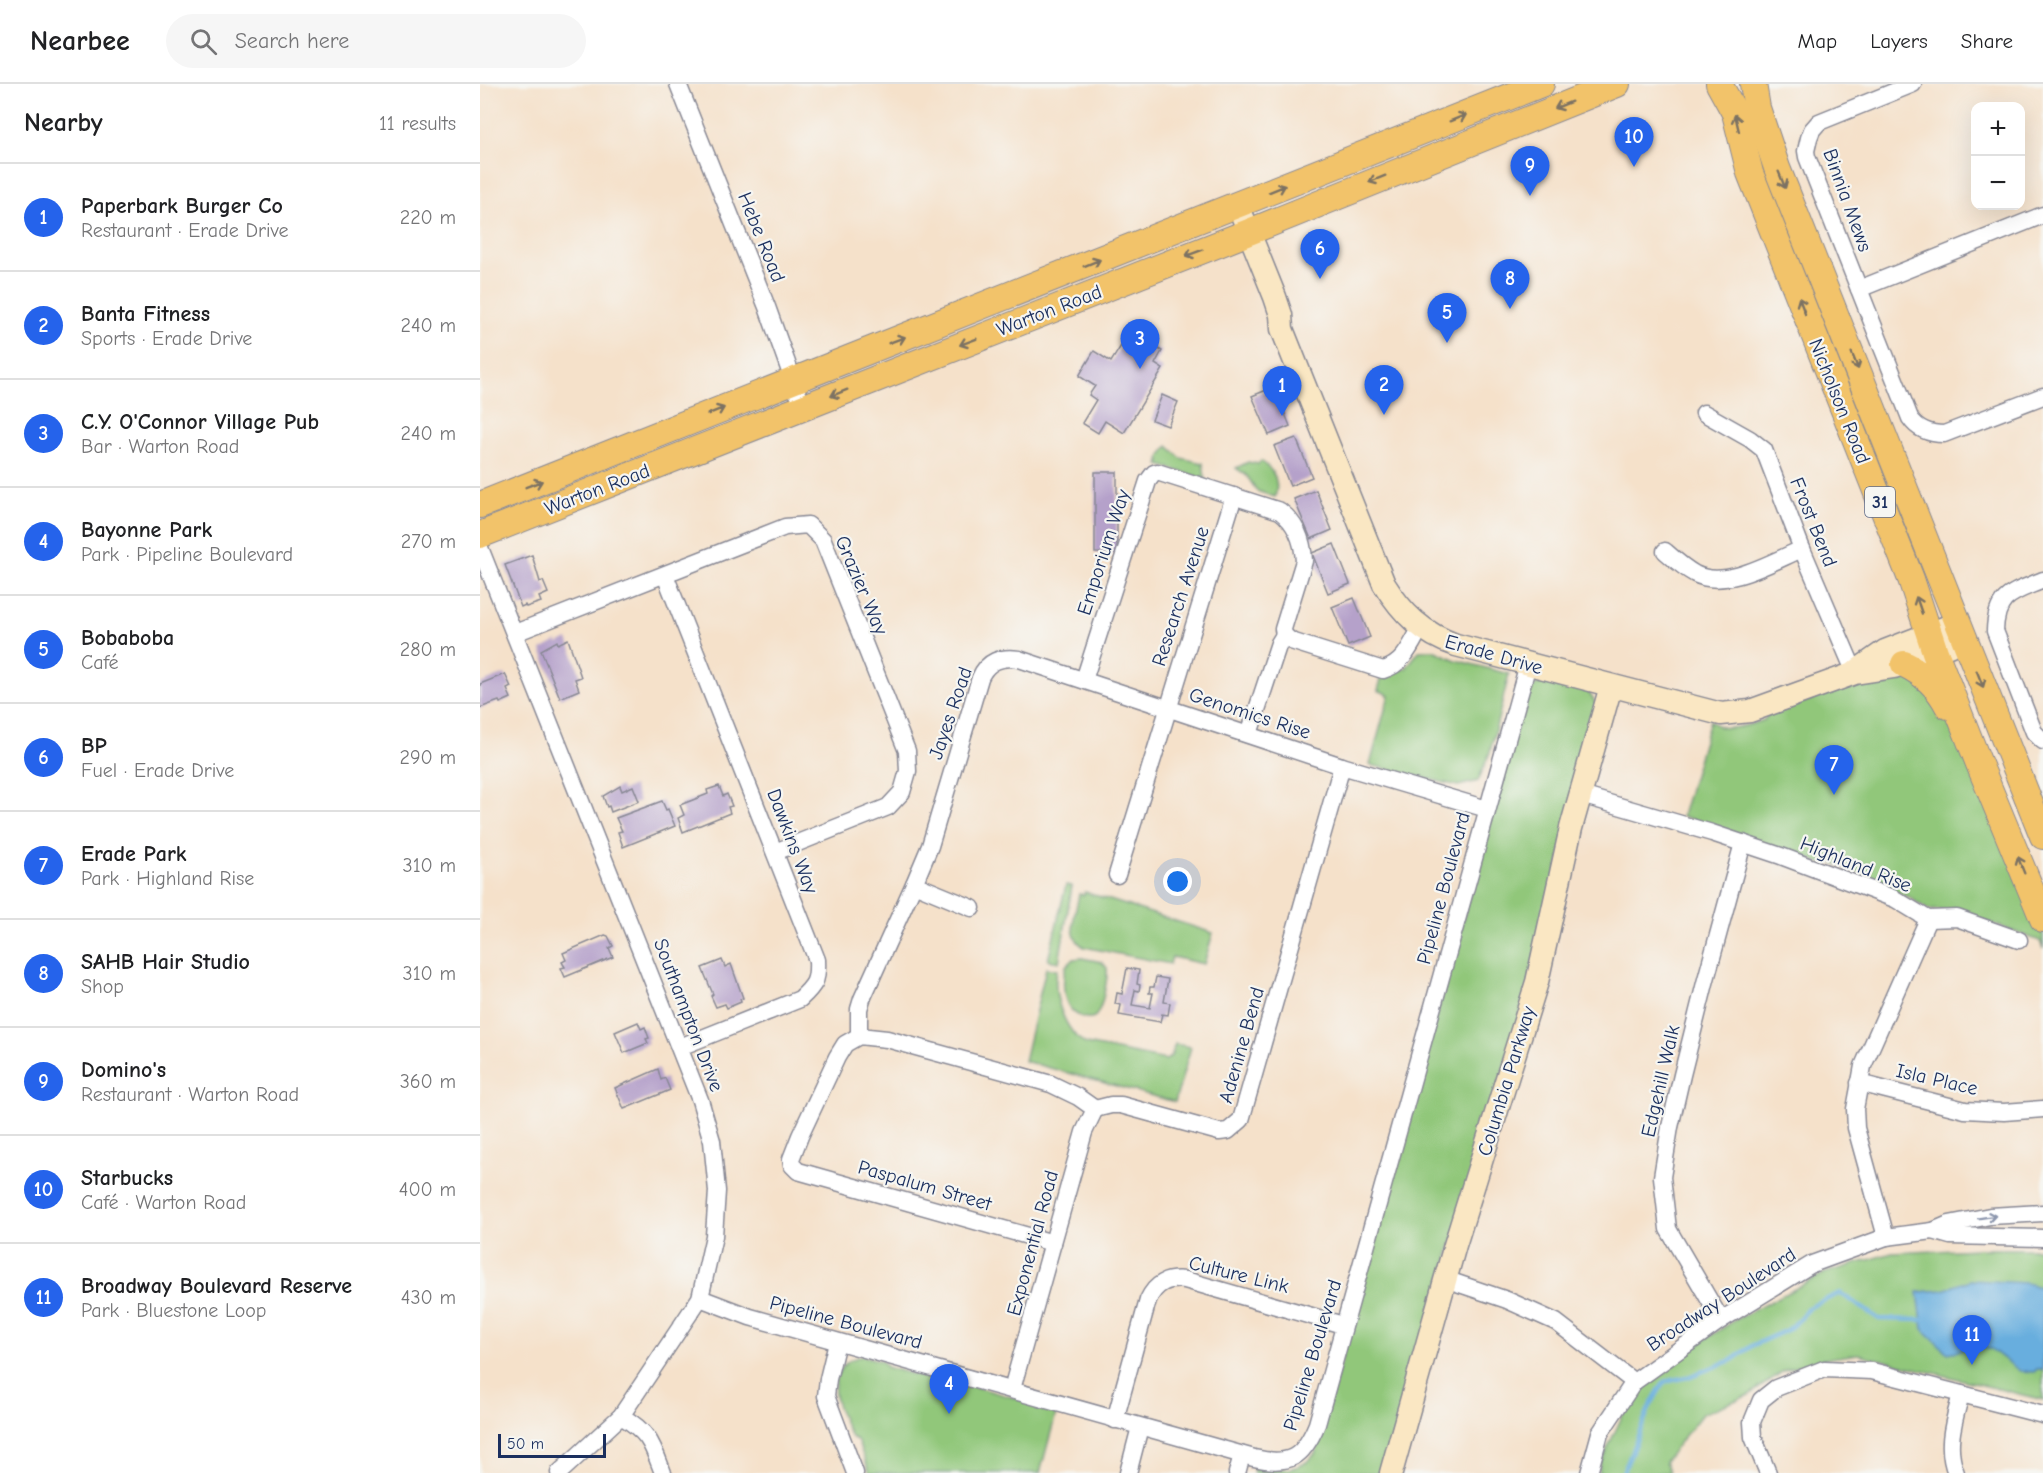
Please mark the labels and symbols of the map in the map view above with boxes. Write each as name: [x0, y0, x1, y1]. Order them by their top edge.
one-way arrow: [1554, 101, 1572, 112]
one-way arrow: [1448, 111, 1467, 122]
one-way arrow: [1731, 114, 1743, 133]
pin: 10: [1614, 118, 1654, 167]
street label: Binnia Mews: [1818, 146, 1877, 255]
pin: 9: [1510, 147, 1550, 196]
one-way arrow: [1777, 170, 1788, 189]
one-way arrow: [1369, 175, 1387, 186]
one-way arrow: [1267, 183, 1285, 194]
street label: Hebe Road: [733, 189, 790, 286]
pin: 6: [1300, 230, 1340, 279]
one-way arrow: [1185, 248, 1204, 259]
one-way arrow: [1082, 256, 1100, 267]
pin: 8: [1490, 260, 1530, 309]
street label: Warton Road: [993, 280, 1105, 341]
pin: 5: [1428, 294, 1466, 343]
one-way arrow: [1796, 298, 1807, 316]
pin: 3: [1120, 320, 1160, 369]
one-way arrow: [887, 334, 906, 345]
street label: Nicholson Road: [1804, 335, 1875, 467]
one-way arrow: [959, 337, 978, 348]
one-way arrow: [1850, 351, 1861, 370]
pin: 1: [1262, 366, 1302, 416]
pin: 2: [1364, 366, 1404, 415]
one-way arrow: [830, 388, 848, 399]
one-way arrow: [706, 405, 724, 416]
street label: Warton Road: [541, 459, 653, 520]
street label: Frost Bend: [1785, 474, 1842, 570]
one-way arrow: [525, 478, 543, 489]
street label: Emporium Way: [1072, 486, 1135, 618]
road number: 31: [1865, 487, 1895, 517]
street label: Research Avenue: [1147, 523, 1214, 669]
street label: Grazier Way: [830, 532, 893, 638]
one-way arrow: [1913, 596, 1924, 615]
street label: Erade Drive: [1442, 630, 1545, 679]
street label: Jayes Road: [924, 664, 977, 762]
one-way arrow: [1975, 669, 1986, 688]
street label: Genomics Rise: [1186, 683, 1314, 744]
pin: 7: [1814, 746, 1854, 795]
street label: Dawkins Way: [762, 786, 823, 897]
street label: Pipeline Boulevard: [1412, 809, 1475, 967]
street label: Highland Rise: [1797, 832, 1915, 897]
one-way arrow: [2015, 856, 2026, 874]
your location: [1163, 867, 1192, 896]
street label: Southampton Drive: [649, 935, 728, 1095]
street label: Adenine Bend: [1214, 984, 1269, 1106]
street label: Columbia Parkway: [1473, 1003, 1540, 1159]
street label: Edgehill Walk: [1636, 1023, 1685, 1139]
street label: Isla Place: [1894, 1059, 1980, 1100]
street label: Paspalum Street: [855, 1155, 996, 1216]
street label: Exponential Road: [1002, 1168, 1063, 1318]
one-way arrow: [1977, 1212, 1997, 1223]
street label: Broadway Boulevard: [1643, 1243, 1800, 1356]
street label: Culture Link: [1186, 1251, 1292, 1298]
street label: Pipeline Boulevard: [1279, 1277, 1346, 1434]
street label: Pipeline Boulevard: [767, 1291, 925, 1354]
pin: 11: [1952, 1316, 1992, 1365]
pin: 4: [930, 1364, 968, 1414]
scale bar: [498, 1431, 606, 1458]

